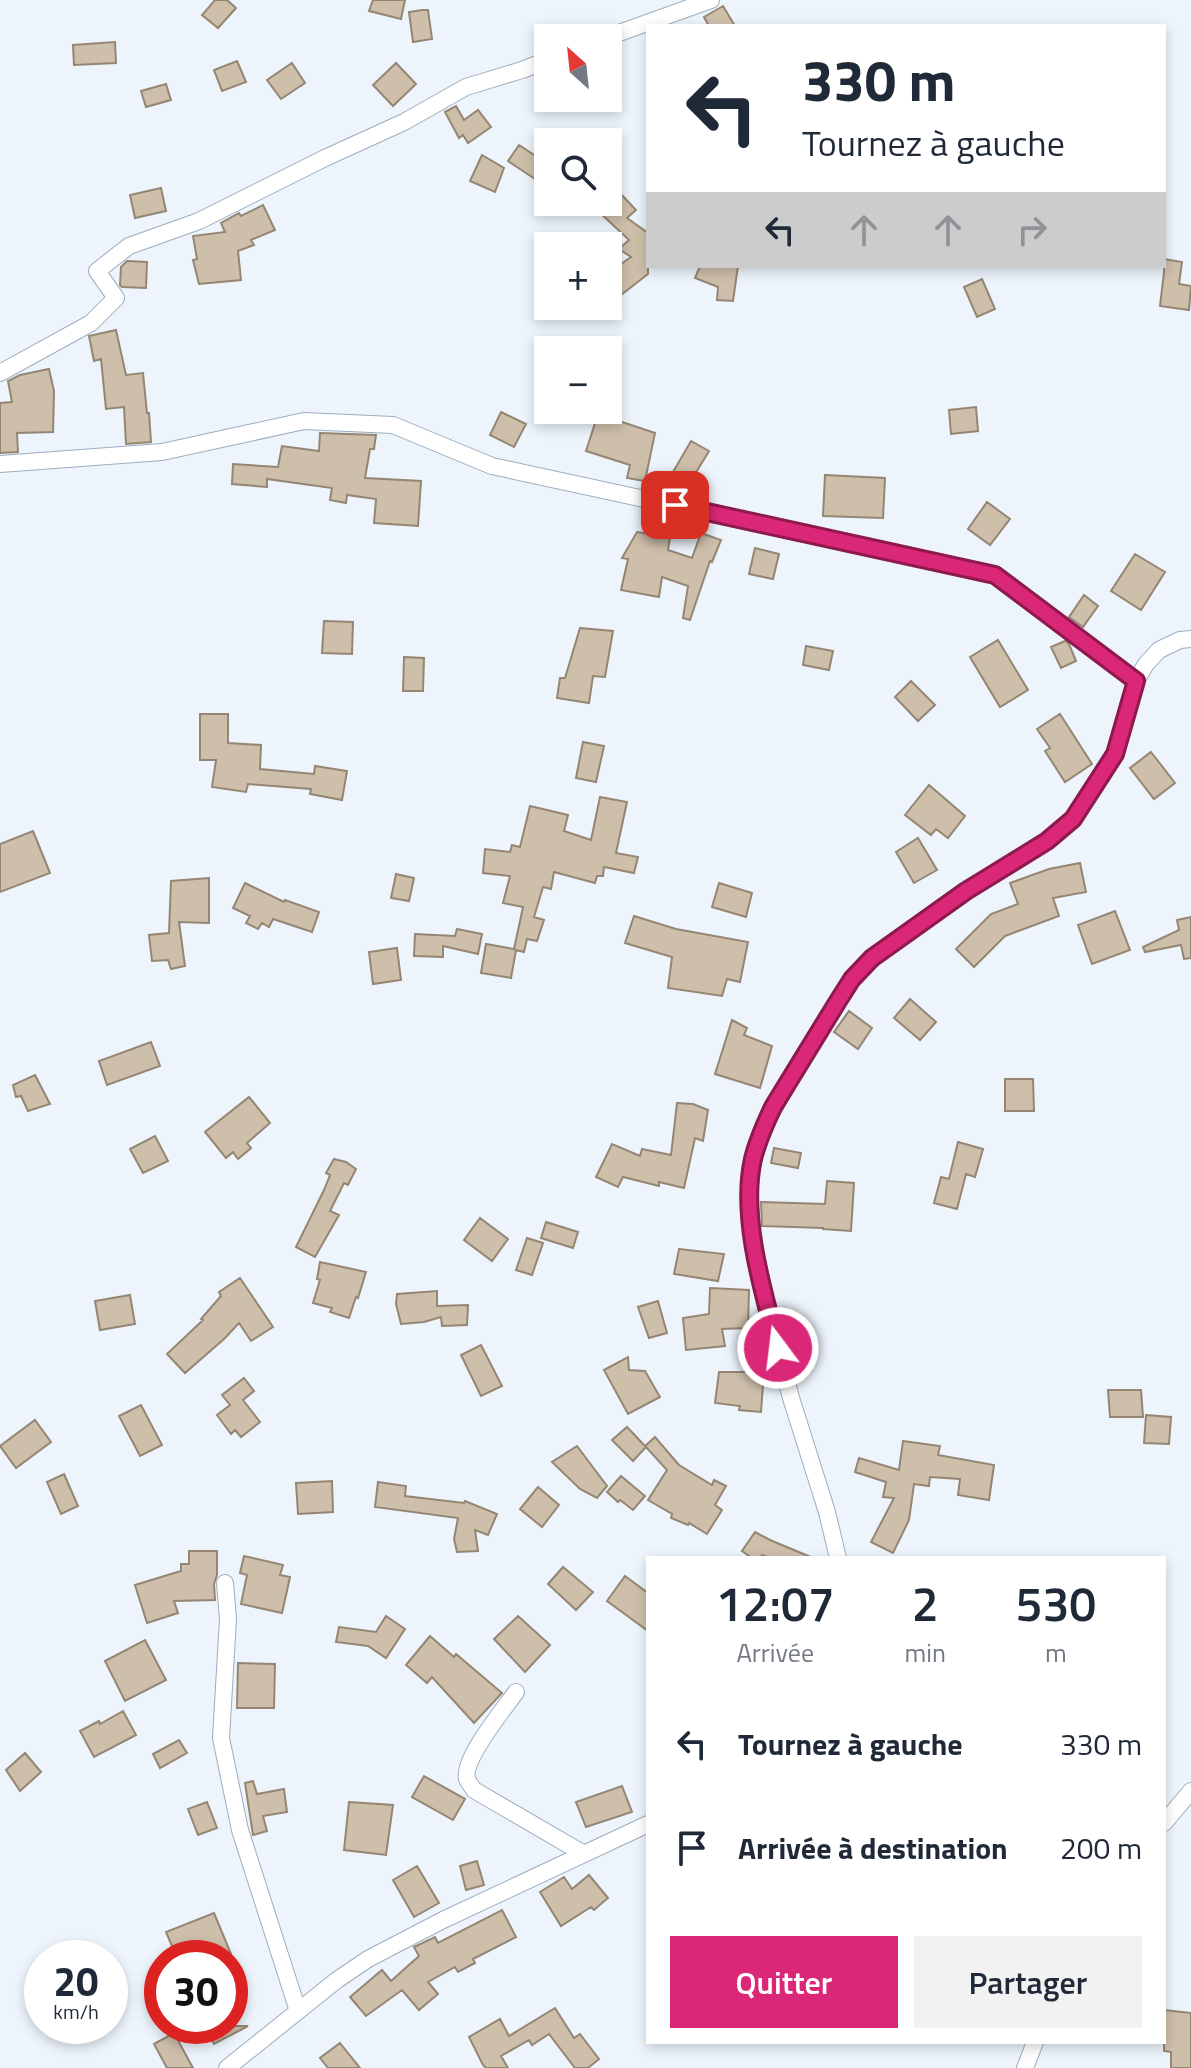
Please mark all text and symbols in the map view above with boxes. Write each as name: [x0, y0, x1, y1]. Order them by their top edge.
north arrow: [534, 24, 622, 112]
map controls: [534, 24, 622, 424]
text: 330 m: [802, 38, 955, 123]
icon: left: [670, 56, 774, 160]
text: Tournez à gauche: [802, 115, 1065, 170]
button: search: [534, 128, 622, 216]
icon: left: [758, 208, 802, 252]
icon: ahead: [842, 208, 886, 252]
icon: ahead: [926, 208, 970, 252]
icon: right: [1010, 208, 1054, 252]
button: +: [534, 232, 622, 320]
button: −: [534, 336, 622, 424]
pin: [641, 471, 709, 539]
icon: arrive: [653, 483, 697, 527]
position arrow: [736, 1306, 820, 1390]
text: 12:07: [716, 1567, 835, 1640]
text: 2: [912, 1567, 939, 1640]
text: 530: [1016, 1567, 1096, 1640]
text: Arrivée: [736, 1633, 814, 1672]
text: min: [904, 1633, 946, 1672]
text: m: [1045, 1633, 1067, 1672]
text: Tournez à gauche: [738, 1721, 963, 1767]
text: 330 m: [1060, 1721, 1142, 1767]
icon: left: [670, 1722, 714, 1766]
text: Arrivée à destination: [738, 1825, 1008, 1871]
text: 200 m: [1060, 1825, 1142, 1871]
icon: arrive: [670, 1826, 714, 1870]
button: Quitter: [670, 1936, 898, 2028]
button: Partager: [914, 1936, 1142, 2028]
speed limit sign: 30: [144, 1940, 248, 2044]
text: 20: [54, 1951, 98, 2012]
text: km/h: [53, 1996, 99, 2027]

